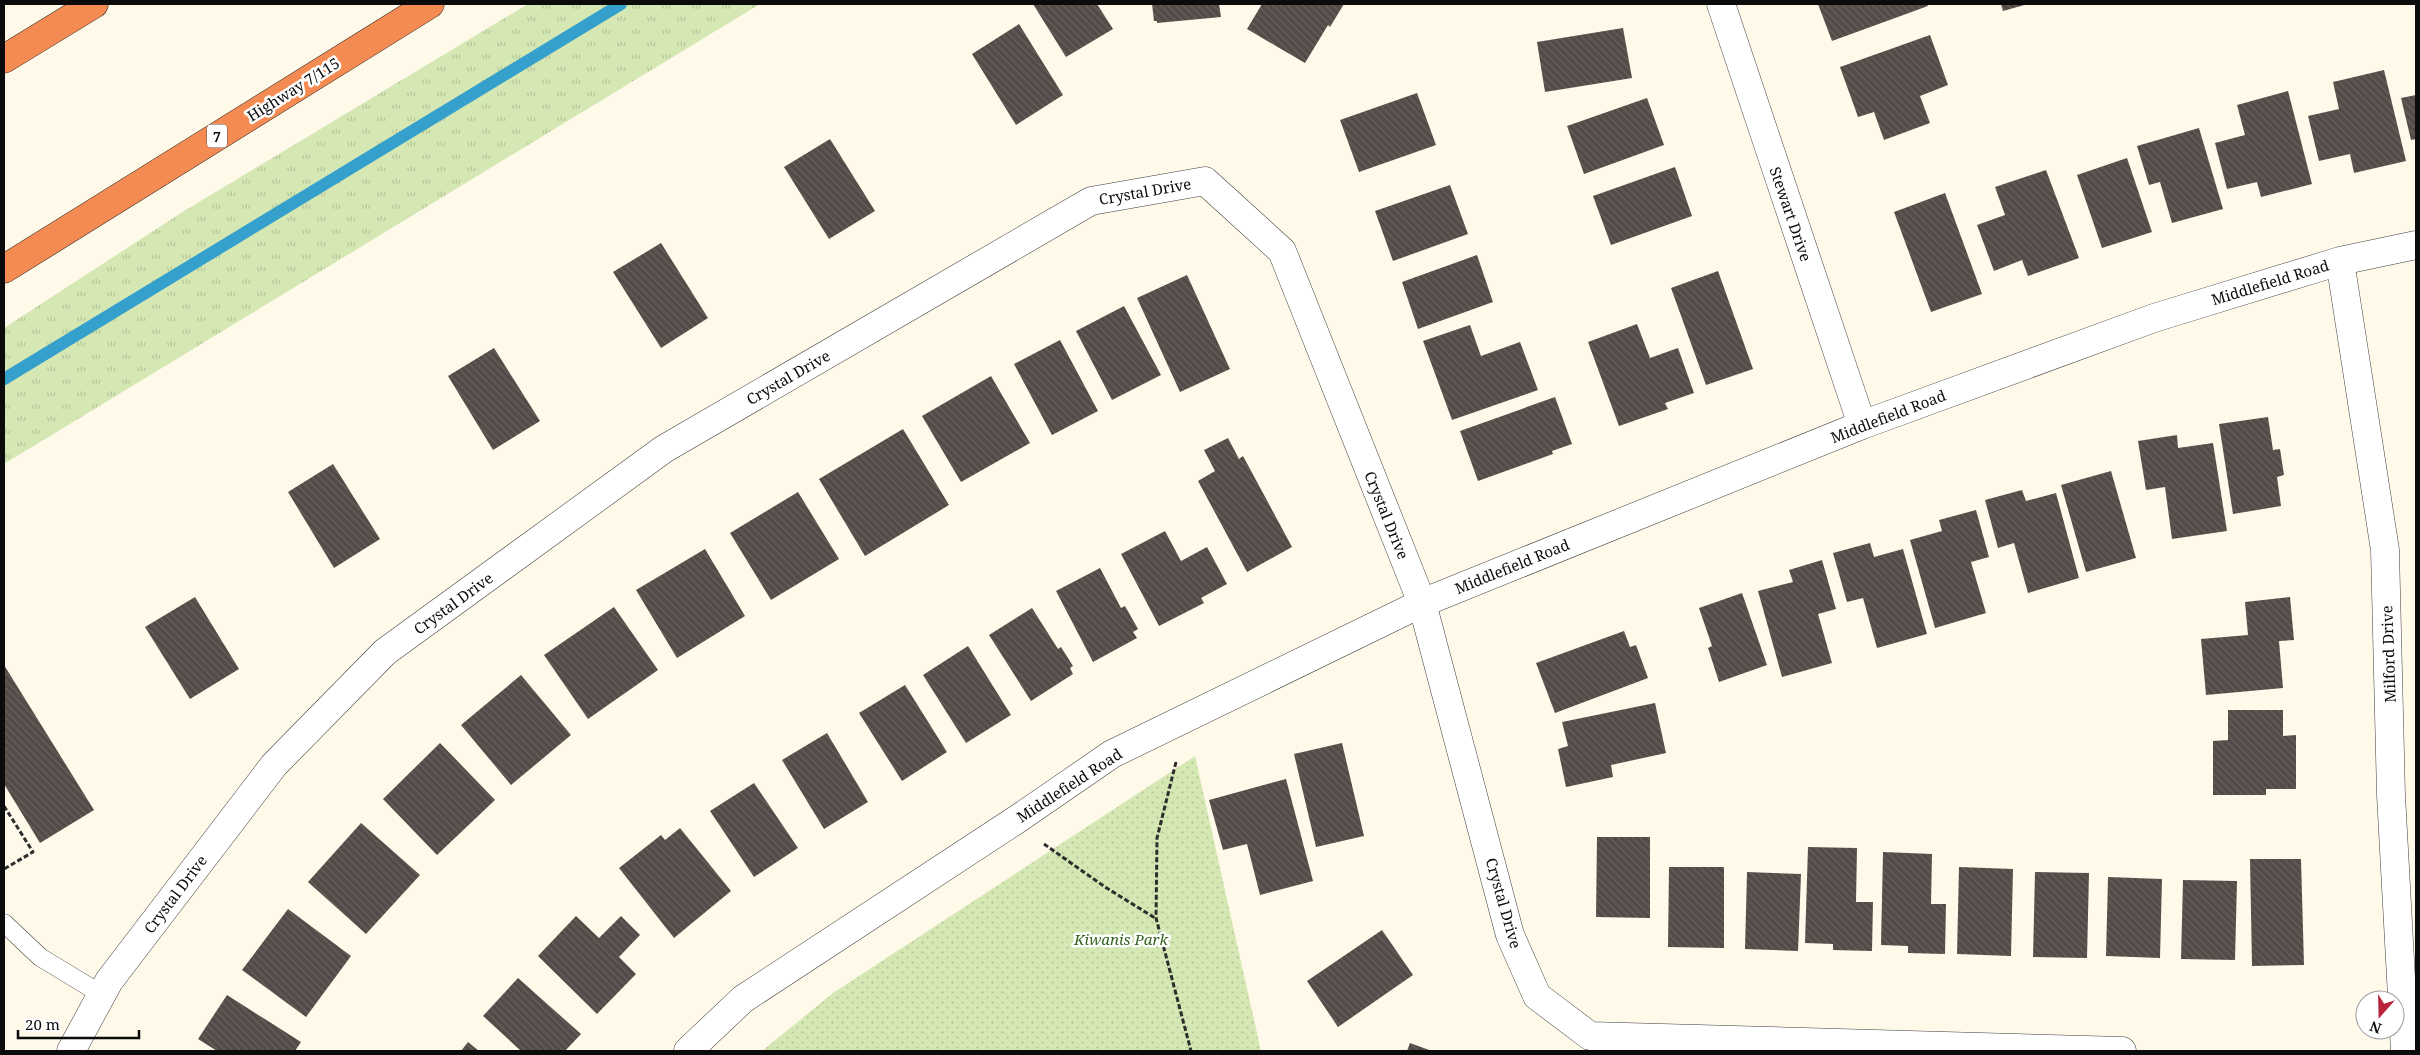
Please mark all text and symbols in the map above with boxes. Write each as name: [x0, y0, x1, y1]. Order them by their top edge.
street label: Highway 7/115: [243, 53, 343, 125]
road number: 7: [207, 124, 227, 148]
street label: Stewart Drive: [1765, 164, 1817, 264]
street label: Crystal Drive: [1097, 173, 1193, 209]
street label: Middlefield Road: [2209, 255, 2331, 309]
street label: Crystal Drive: [743, 345, 833, 409]
street label: Middlefield Road: [1828, 385, 1948, 447]
street label: Crystal Drive: [1360, 468, 1414, 562]
street label: Middlefield Road: [1452, 534, 1572, 598]
street label: Crystal Drive: [409, 567, 497, 639]
street label: Milford Drive: [2376, 605, 2400, 703]
street label: Middlefield Road: [1012, 743, 1126, 827]
street label: Crystal Drive: [139, 851, 211, 937]
street label: Crystal Drive: [1482, 855, 1526, 951]
park label: Kiwanis Park: [1073, 929, 1168, 949]
north arrow: [2355, 990, 2405, 1040]
scale bar: [18, 1008, 139, 1040]
text: 20 m: [25, 1014, 60, 1034]
text: N: [2367, 1017, 2384, 1039]

